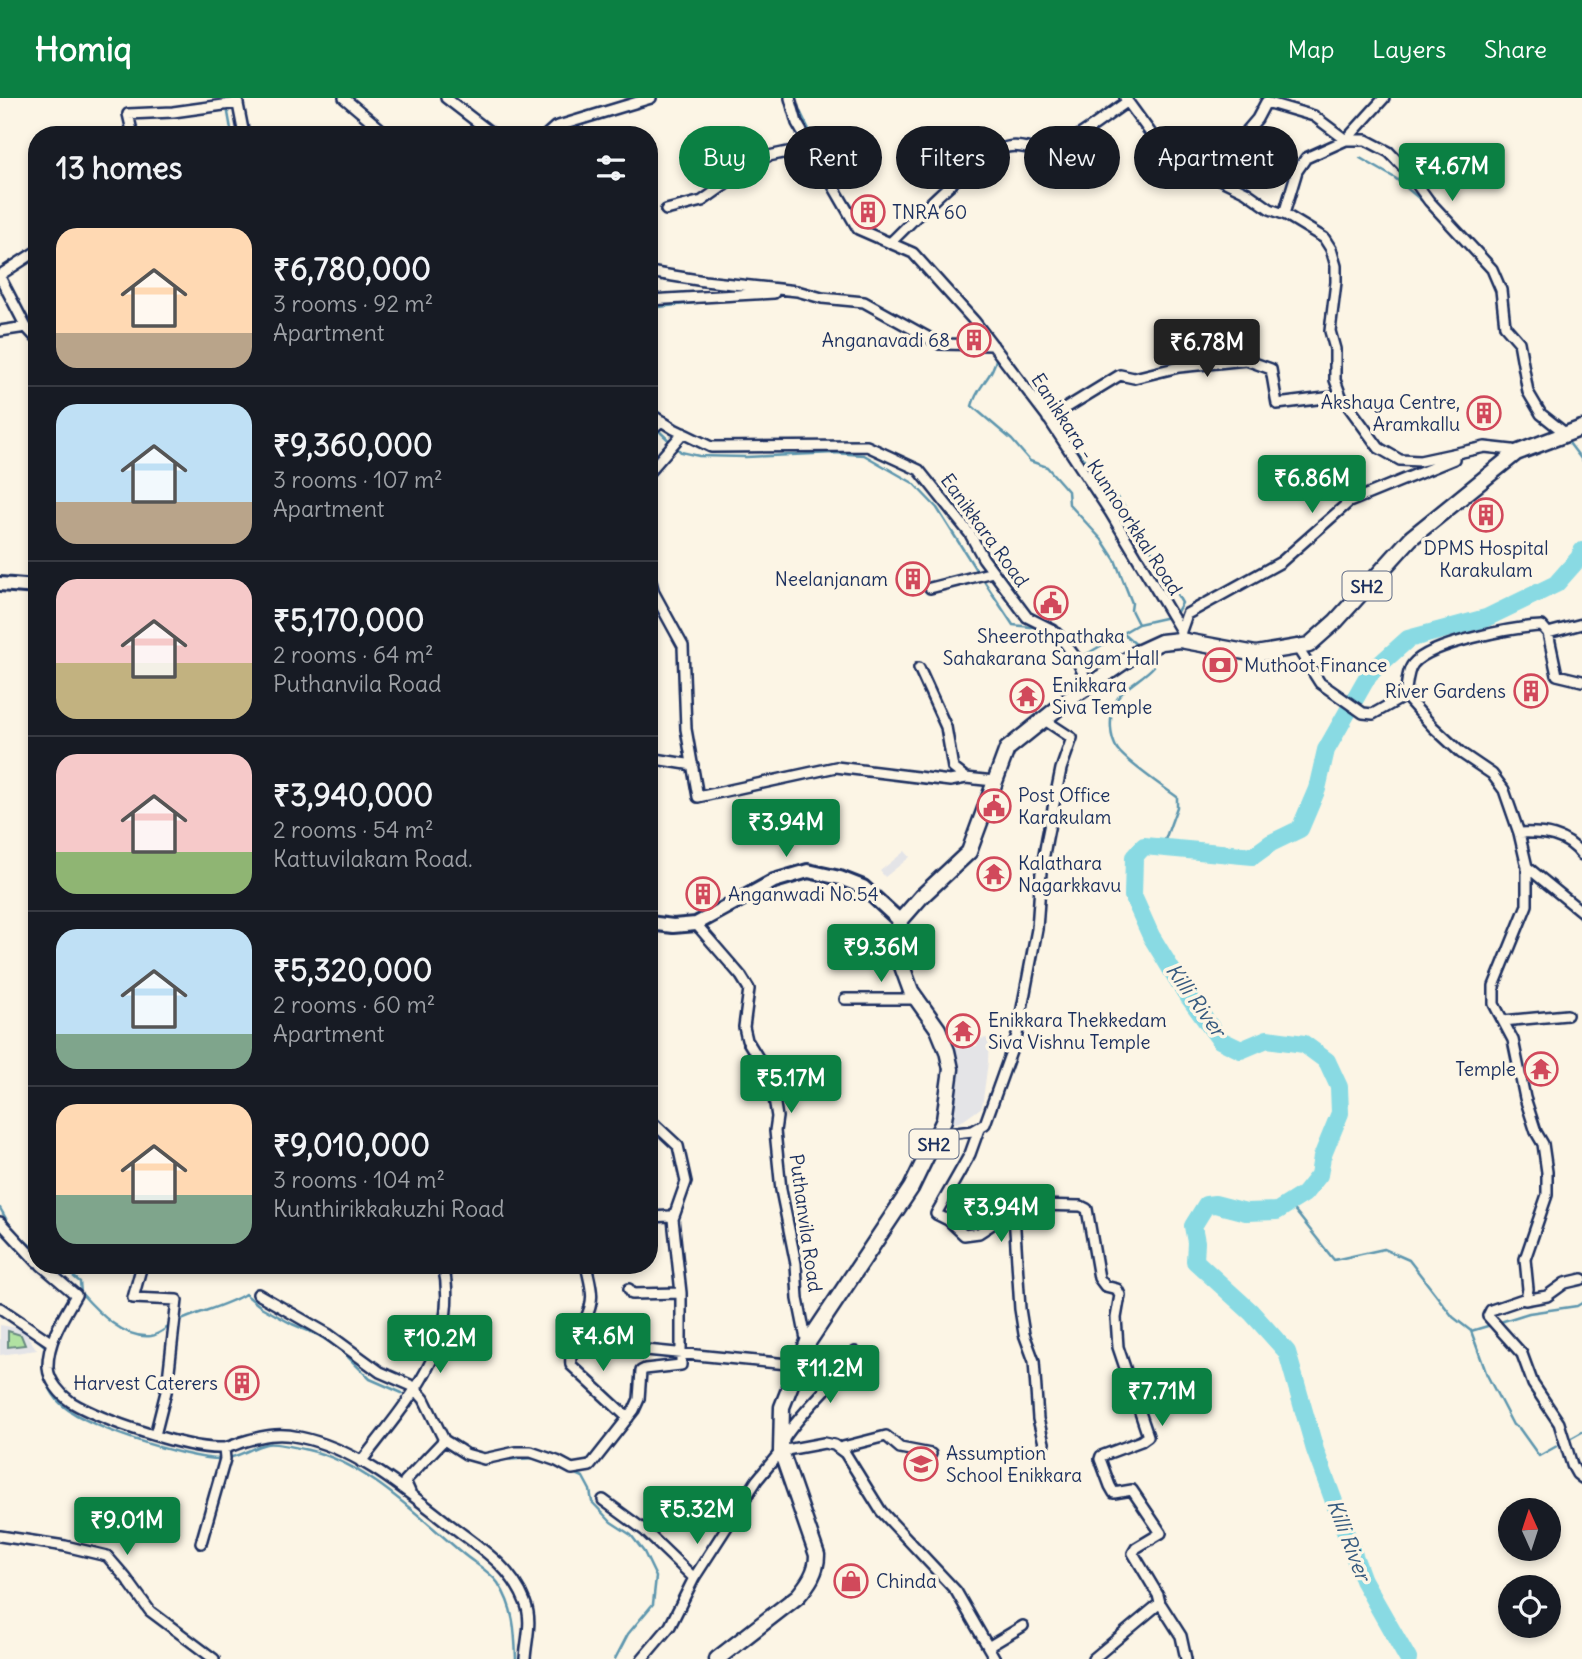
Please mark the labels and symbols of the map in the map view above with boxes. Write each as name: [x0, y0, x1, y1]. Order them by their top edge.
pin: ₹4.67M: [1395, 144, 1509, 203]
building icon: TNRA 60: [849, 193, 887, 231]
place label: TNRA 60: [892, 200, 967, 224]
pin: ₹6.78M: [1150, 320, 1264, 379]
building icon: Anganavadi 68: [955, 321, 993, 359]
place label: Anganavadi 68: [822, 328, 950, 352]
street label: Eanikkara - Kunnoorkkal Road: [1026, 369, 1188, 599]
place label: Akshaya Centre, Aramkallu: [1321, 390, 1460, 436]
building icon: Akshaya Centre, Aramkallu: [1465, 394, 1503, 432]
pin: ₹6.86M: [1255, 456, 1369, 515]
street label: Eanikkara Road: [936, 469, 1034, 591]
building icon: DPMS Hospital Karakulam: [1467, 496, 1505, 534]
place label: DPMS Hospital Karakulam: [1424, 536, 1548, 582]
building icon: Neelanjanam: [894, 560, 932, 598]
place label: Neelanjanam: [775, 567, 888, 591]
road number: SH2: [1342, 572, 1392, 600]
public building icon: Sheerothpathaka Sahakarana Sangam Hall: [1032, 584, 1070, 622]
place label: Sheerothpathaka Sahakarana Sangam Hall: [943, 624, 1159, 670]
bank icon: Muthoot Finance: [1201, 646, 1239, 684]
place label: Muthoot Finance: [1244, 653, 1387, 677]
building icon: River Gardens: [1512, 672, 1550, 710]
place label: Enikkara Siva Temple: [1052, 673, 1152, 719]
temple icon: Enikkara Siva Temple: [1008, 677, 1046, 715]
place label: River Gardens: [1385, 679, 1506, 703]
place label: Post Office Karakulam: [1018, 783, 1111, 829]
public building icon: Post Office Karakulam: [975, 787, 1013, 825]
pin: ₹3.94M: [729, 800, 843, 859]
place label: Kalathara Nagarkkavu: [1018, 851, 1121, 897]
temple icon: Kalathara Nagarkkavu: [975, 855, 1013, 893]
building icon: Anganwadi No.54: [684, 875, 722, 913]
place label: Anganwadi No.54: [728, 882, 879, 906]
pin: ₹9.36M: [824, 924, 938, 984]
water label: Killi River: [1160, 958, 1233, 1044]
place label: Enikkara Thekkedam Siva Vishnu Temple: [988, 1008, 1167, 1054]
temple icon: Enikkara Thekkedam Siva Vishnu Temple: [944, 1012, 982, 1050]
temple icon: Temple: [1522, 1050, 1560, 1088]
pin: ₹5.17M: [734, 1056, 848, 1115]
place label: Temple: [1455, 1057, 1516, 1081]
road number: SH2: [909, 1129, 958, 1158]
street label: Puthanvila Road: [784, 1152, 828, 1294]
pin: ₹3.94M: [944, 1184, 1058, 1244]
pin: ₹4.6M: [554, 1314, 652, 1373]
pin: ₹10.2M: [383, 1316, 497, 1375]
pin: ₹11.2M: [773, 1346, 887, 1405]
building icon: Harvest Caterers: [223, 1364, 261, 1402]
pin: ₹7.71M: [1105, 1368, 1219, 1428]
place label: Harvest Caterers: [73, 1371, 218, 1395]
place label: Assumption School Enikkara: [946, 1441, 1082, 1487]
school or university icon: Assumption School Enikkara: [902, 1445, 940, 1483]
pin: ₹5.32M: [640, 1486, 754, 1546]
water label: Killi River: [1321, 1496, 1378, 1587]
pin: ₹9.01M: [70, 1498, 184, 1557]
north arrow: [1498, 1498, 1561, 1561]
shop icon: Chinda: [832, 1562, 870, 1600]
place label: Chinda: [876, 1569, 937, 1593]

